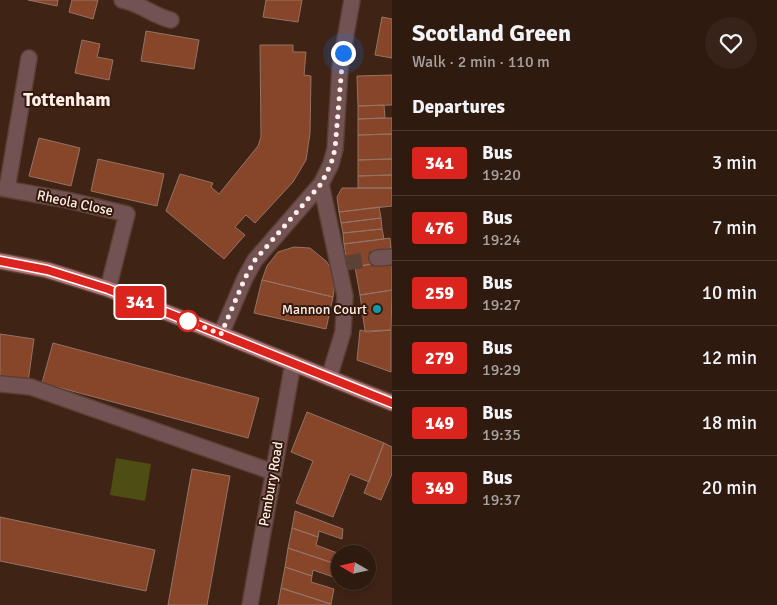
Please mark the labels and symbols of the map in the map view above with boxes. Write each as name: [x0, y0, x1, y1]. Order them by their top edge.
your location: [331, 41, 356, 66]
district label: Tottenham: [23, 88, 111, 112]
street label: Rheola Close: [35, 187, 115, 219]
line badge: 341: [111, 286, 169, 318]
place label: Mannon Court: [282, 301, 367, 318]
marker: Mannon Court: [371, 303, 383, 315]
unlabelled marker: [177, 310, 199, 332]
street label: Pembury Road: [255, 440, 287, 528]
north arrow: [331, 545, 376, 590]

